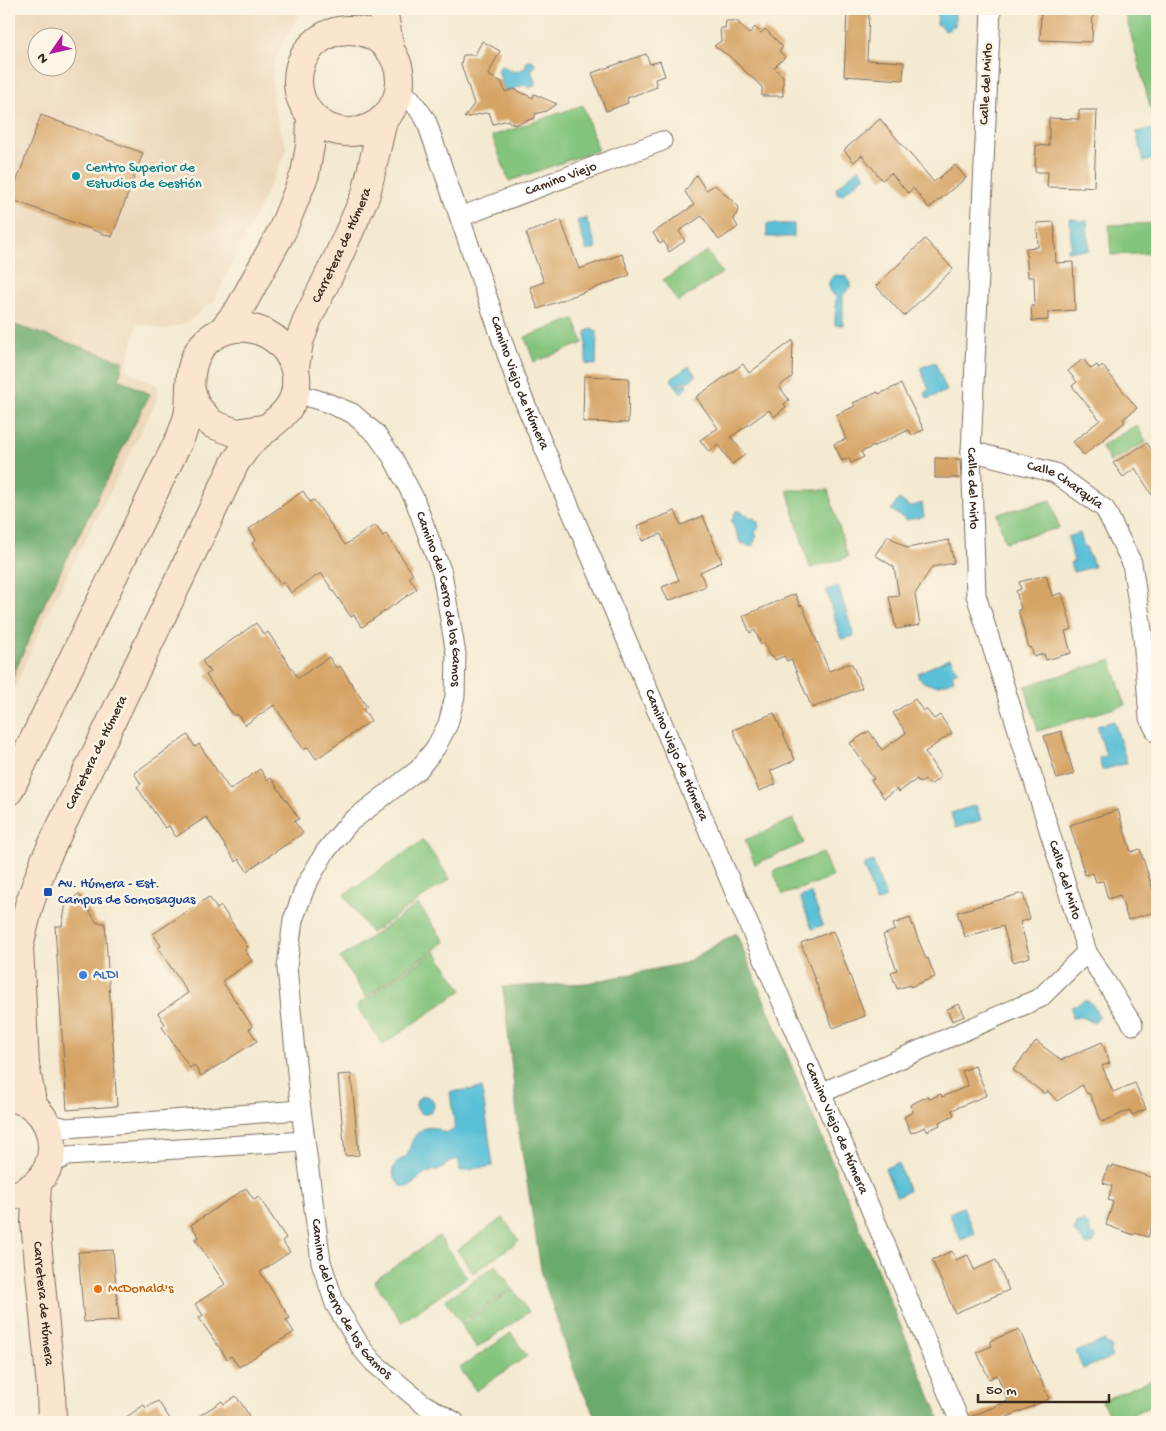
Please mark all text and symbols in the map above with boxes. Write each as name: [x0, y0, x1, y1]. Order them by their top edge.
north arrow: [28, 28, 78, 78]
street label: Calle del Mirlo: [976, 43, 998, 125]
text: N: [34, 49, 53, 66]
street label: Camino Viejo: [523, 158, 599, 200]
place label: Centro Superior de Estudios de Gestión: [86, 160, 202, 193]
marker: Centro Superior de Estudios de Gestión: [70, 170, 82, 182]
street label: Carretera de Húmera: [308, 185, 376, 306]
street label: Camino Viejo de Húmera: [486, 314, 553, 454]
street label: Calle del Mirlo: [962, 447, 982, 530]
street label: Calle Charquía: [1025, 457, 1107, 514]
street label: Camino del Cerro de los Gamos: [411, 509, 465, 688]
street label: Camino Viejo de Húmera: [640, 687, 712, 825]
street label: Carretera de Húmera: [62, 692, 133, 813]
street label: Calle del Mirlo: [1044, 838, 1085, 922]
place label: Av. Húmera - Est. Campus de Somosaguas: [58, 876, 196, 909]
marker: Av. Húmera - Est. Campus de Somosaguas: [42, 886, 54, 898]
place label: ALDI: [93, 967, 119, 984]
marker: ALDI: [77, 969, 89, 981]
street label: Camino Viejo de Húmera: [801, 1060, 872, 1198]
street label: Camino del Cerro de los Gamos: [307, 1218, 396, 1383]
street label: Carretera de Húmera: [28, 1241, 58, 1368]
place label: McDonald's: [108, 1281, 174, 1298]
marker: McDonald's: [92, 1283, 104, 1295]
scale bar: [978, 1371, 1110, 1403]
text: 50 m: [986, 1382, 1017, 1400]

